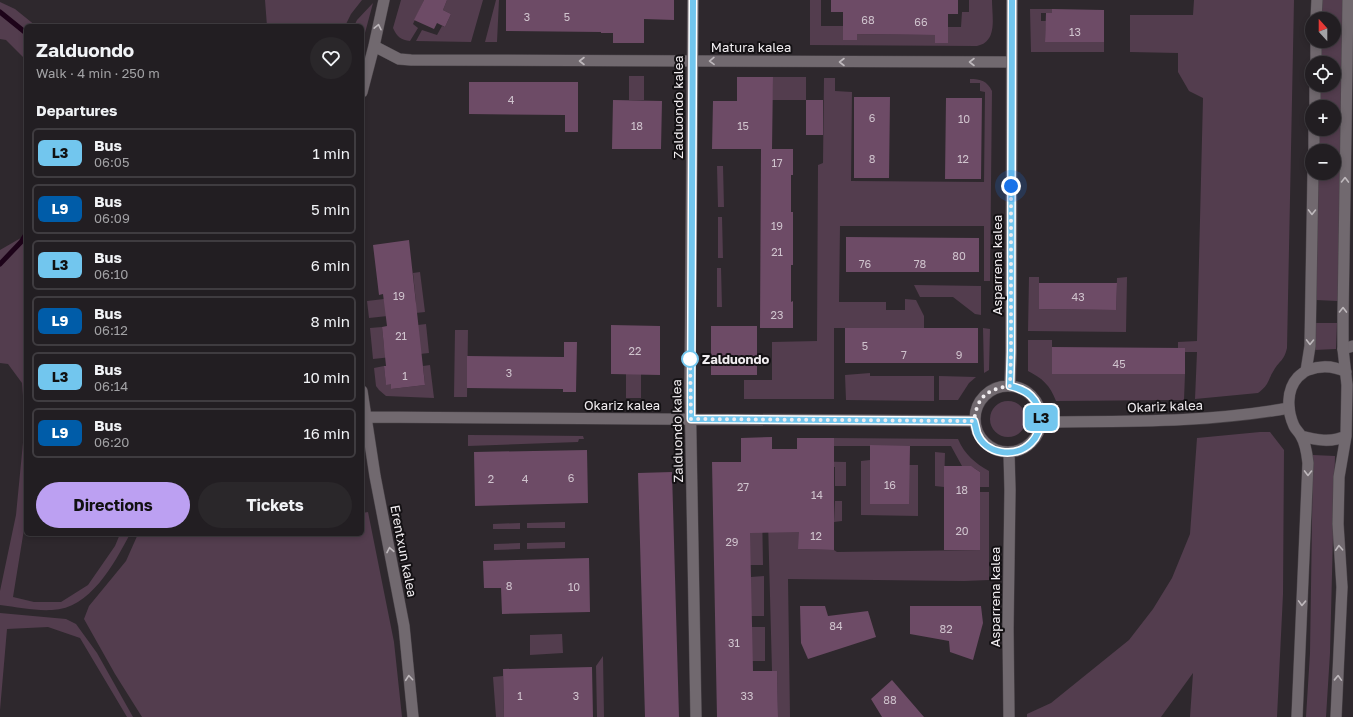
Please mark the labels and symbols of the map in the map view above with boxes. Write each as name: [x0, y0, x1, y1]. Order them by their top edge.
house number: 3: [524, 10, 530, 23]
house number: 5: [564, 10, 570, 23]
north arrow: [1305, 12, 1341, 48]
house number: 68: [861, 13, 875, 26]
house number: 66: [914, 15, 928, 28]
one-way arrow: [374, 23, 382, 30]
house number: 13: [1069, 25, 1081, 38]
street label: Matura kalea: [711, 39, 791, 55]
street label: Zalduondo kalea: [670, 55, 686, 159]
one-way arrow: [579, 57, 585, 65]
one-way arrow: [709, 57, 715, 65]
one-way arrow: [839, 58, 845, 66]
one-way arrow: [969, 58, 975, 66]
house number: 4: [508, 93, 515, 106]
house number: 6: [869, 111, 876, 124]
house number: 10: [958, 112, 970, 125]
house number: 18: [631, 119, 643, 132]
house number: 15: [737, 119, 749, 132]
house number: 8: [869, 152, 876, 165]
house number: 12: [957, 152, 969, 165]
house number: 17: [771, 156, 783, 169]
your location: [1001, 176, 1021, 196]
one-way arrow: [1341, 177, 1349, 183]
one-way arrow: [1308, 209, 1317, 215]
street label: Asparrena kalea: [989, 215, 1005, 315]
house number: 19: [771, 219, 783, 232]
house number: 21: [771, 245, 783, 258]
house number: 80: [952, 249, 966, 262]
house number: 76: [859, 257, 872, 270]
house number: 78: [914, 257, 927, 270]
house number: 19: [393, 289, 405, 302]
house number: 43: [1071, 290, 1085, 303]
one-way arrow: [1339, 307, 1347, 313]
house number: 23: [771, 308, 783, 321]
house number: 21: [395, 329, 407, 342]
house number: 5: [862, 339, 868, 352]
one-way arrow: [1306, 339, 1314, 345]
house number: 22: [629, 344, 641, 357]
house number: 7: [901, 348, 907, 361]
house number: 9: [956, 348, 962, 361]
marker: Zalduondo: [681, 350, 699, 368]
place label: Zalduondo: [702, 351, 769, 367]
house number: 45: [1112, 357, 1126, 370]
house number: 3: [506, 366, 512, 379]
house number: 1: [402, 369, 408, 382]
street label: Zalduondo kalea: [668, 379, 686, 483]
street label: Okariz kalea: [584, 397, 660, 413]
street label: Okariz kalea: [1127, 397, 1203, 415]
line badge: L3: [1023, 405, 1059, 431]
one-way arrow: [1304, 470, 1312, 476]
house number: 6: [568, 471, 575, 484]
house number: 2: [488, 472, 494, 485]
house number: 4: [522, 472, 529, 485]
house number: 16: [884, 478, 896, 491]
house number: 27: [737, 480, 749, 493]
house number: 18: [956, 483, 968, 496]
house number: 14: [811, 488, 823, 501]
street label: Erentxun kalea: [387, 504, 421, 598]
house number: 20: [955, 524, 969, 537]
house number: 12: [810, 529, 822, 542]
house number: 29: [725, 535, 739, 548]
one-way arrow: [1335, 545, 1344, 551]
one-way arrow: [386, 547, 394, 553]
street label: Asparrena kalea: [987, 547, 1003, 647]
house number: 8: [506, 579, 513, 592]
house number: 10: [568, 580, 580, 593]
one-way arrow: [1298, 600, 1306, 606]
house number: 84: [829, 619, 843, 632]
house number: 82: [939, 622, 953, 635]
house number: 31: [728, 636, 740, 649]
one-way arrow: [405, 675, 414, 681]
one-way arrow: [1334, 675, 1342, 681]
house number: 1: [517, 689, 523, 702]
house number: 3: [573, 689, 579, 702]
house number: 33: [741, 689, 753, 702]
house number: 88: [883, 693, 897, 706]

